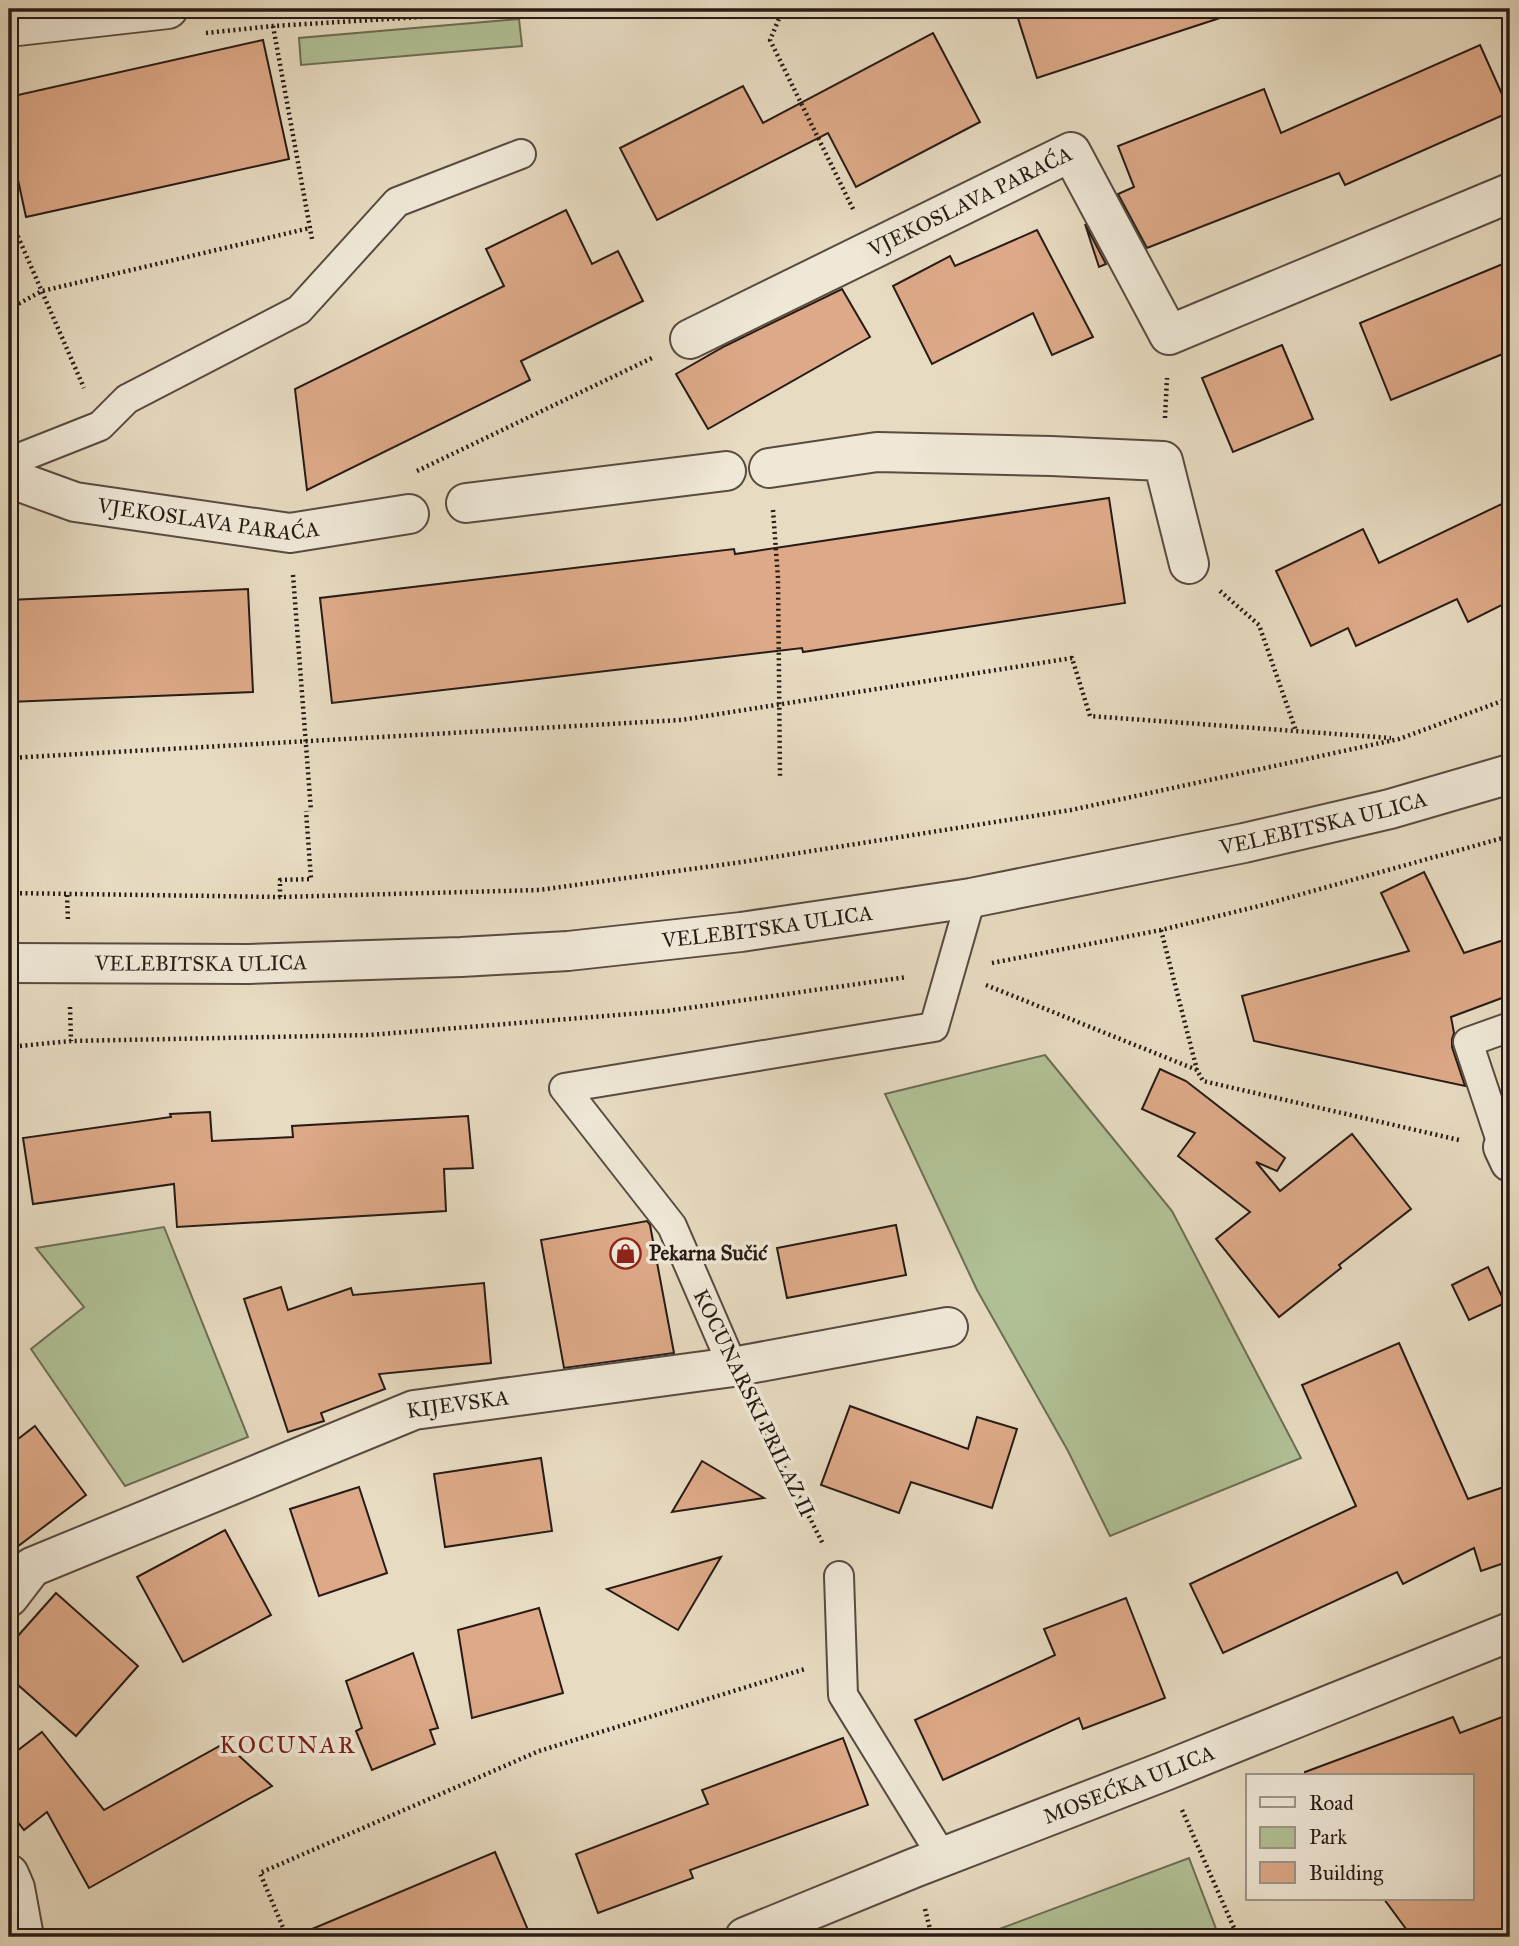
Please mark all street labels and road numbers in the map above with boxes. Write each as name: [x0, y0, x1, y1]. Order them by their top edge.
street label: VJEKOSLAVA PARAĆA: [863, 141, 1076, 263]
street label: VJEKOSLAVA PARAĆA: [95, 492, 321, 546]
street label: VELEBITSKA ULICA: [1216, 786, 1430, 861]
street label: VELEBITSKA ULICA: [660, 900, 874, 954]
street label: VELEBITSKA ULICA: [94, 949, 308, 977]
street label: KOCUNARSKI PRILAZ II: [688, 1285, 820, 1521]
street label: KIJEVSKA: [405, 1384, 511, 1424]
street label: MOSEĆKA ULICA: [1039, 1739, 1218, 1830]

